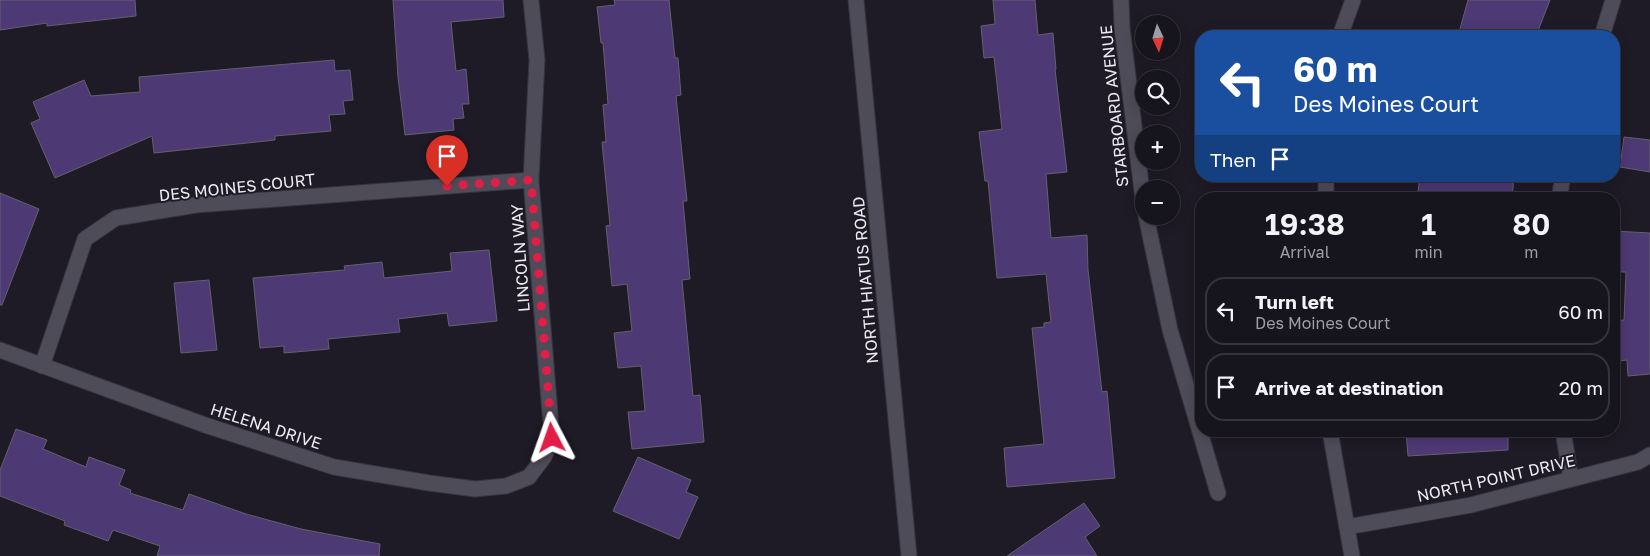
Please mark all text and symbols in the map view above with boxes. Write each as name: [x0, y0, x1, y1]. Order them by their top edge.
north arrow: [1135, 15, 1180, 60]
map controls: [1135, 15, 1180, 225]
street label: STARBOARD AVENUE: [1096, 24, 1132, 188]
text: 60 m: [1293, 48, 1377, 90]
icon: left: [1210, 50, 1275, 115]
button: search: [1135, 70, 1180, 115]
text: Des Moines Court: [1293, 90, 1479, 117]
button: +: [1135, 125, 1180, 170]
pin: [426, 135, 468, 186]
icon: arrive: [433, 142, 461, 170]
icon: arrive: [1266, 145, 1294, 173]
text: Then: [1210, 148, 1256, 171]
street label: DES MOINES COURT: [158, 169, 316, 205]
button: −: [1135, 180, 1180, 225]
street label: NORTH HIATUS ROAD: [848, 196, 882, 364]
street label: LINCOLN WAY: [506, 203, 534, 313]
text: 19:38: [1265, 206, 1345, 242]
text: 1: [1421, 206, 1436, 242]
text: 80: [1512, 206, 1550, 242]
text: Arrival: [1280, 242, 1330, 262]
text: min: [1414, 242, 1443, 262]
text: m: [1524, 242, 1538, 262]
text: Turn left: [1255, 290, 1334, 313]
icon: left: [1212, 297, 1240, 325]
text: 60 m: [1558, 300, 1603, 323]
text: Des Moines Court: [1255, 313, 1390, 333]
icon: arrive: [1212, 373, 1240, 401]
text: Arrive at destination: [1255, 376, 1443, 399]
text: 20 m: [1559, 376, 1603, 399]
street label: HELENA DRIVE: [208, 399, 324, 453]
position arrow: [525, 411, 577, 463]
street label: NORTH POINT DRIVE: [1415, 450, 1577, 506]

